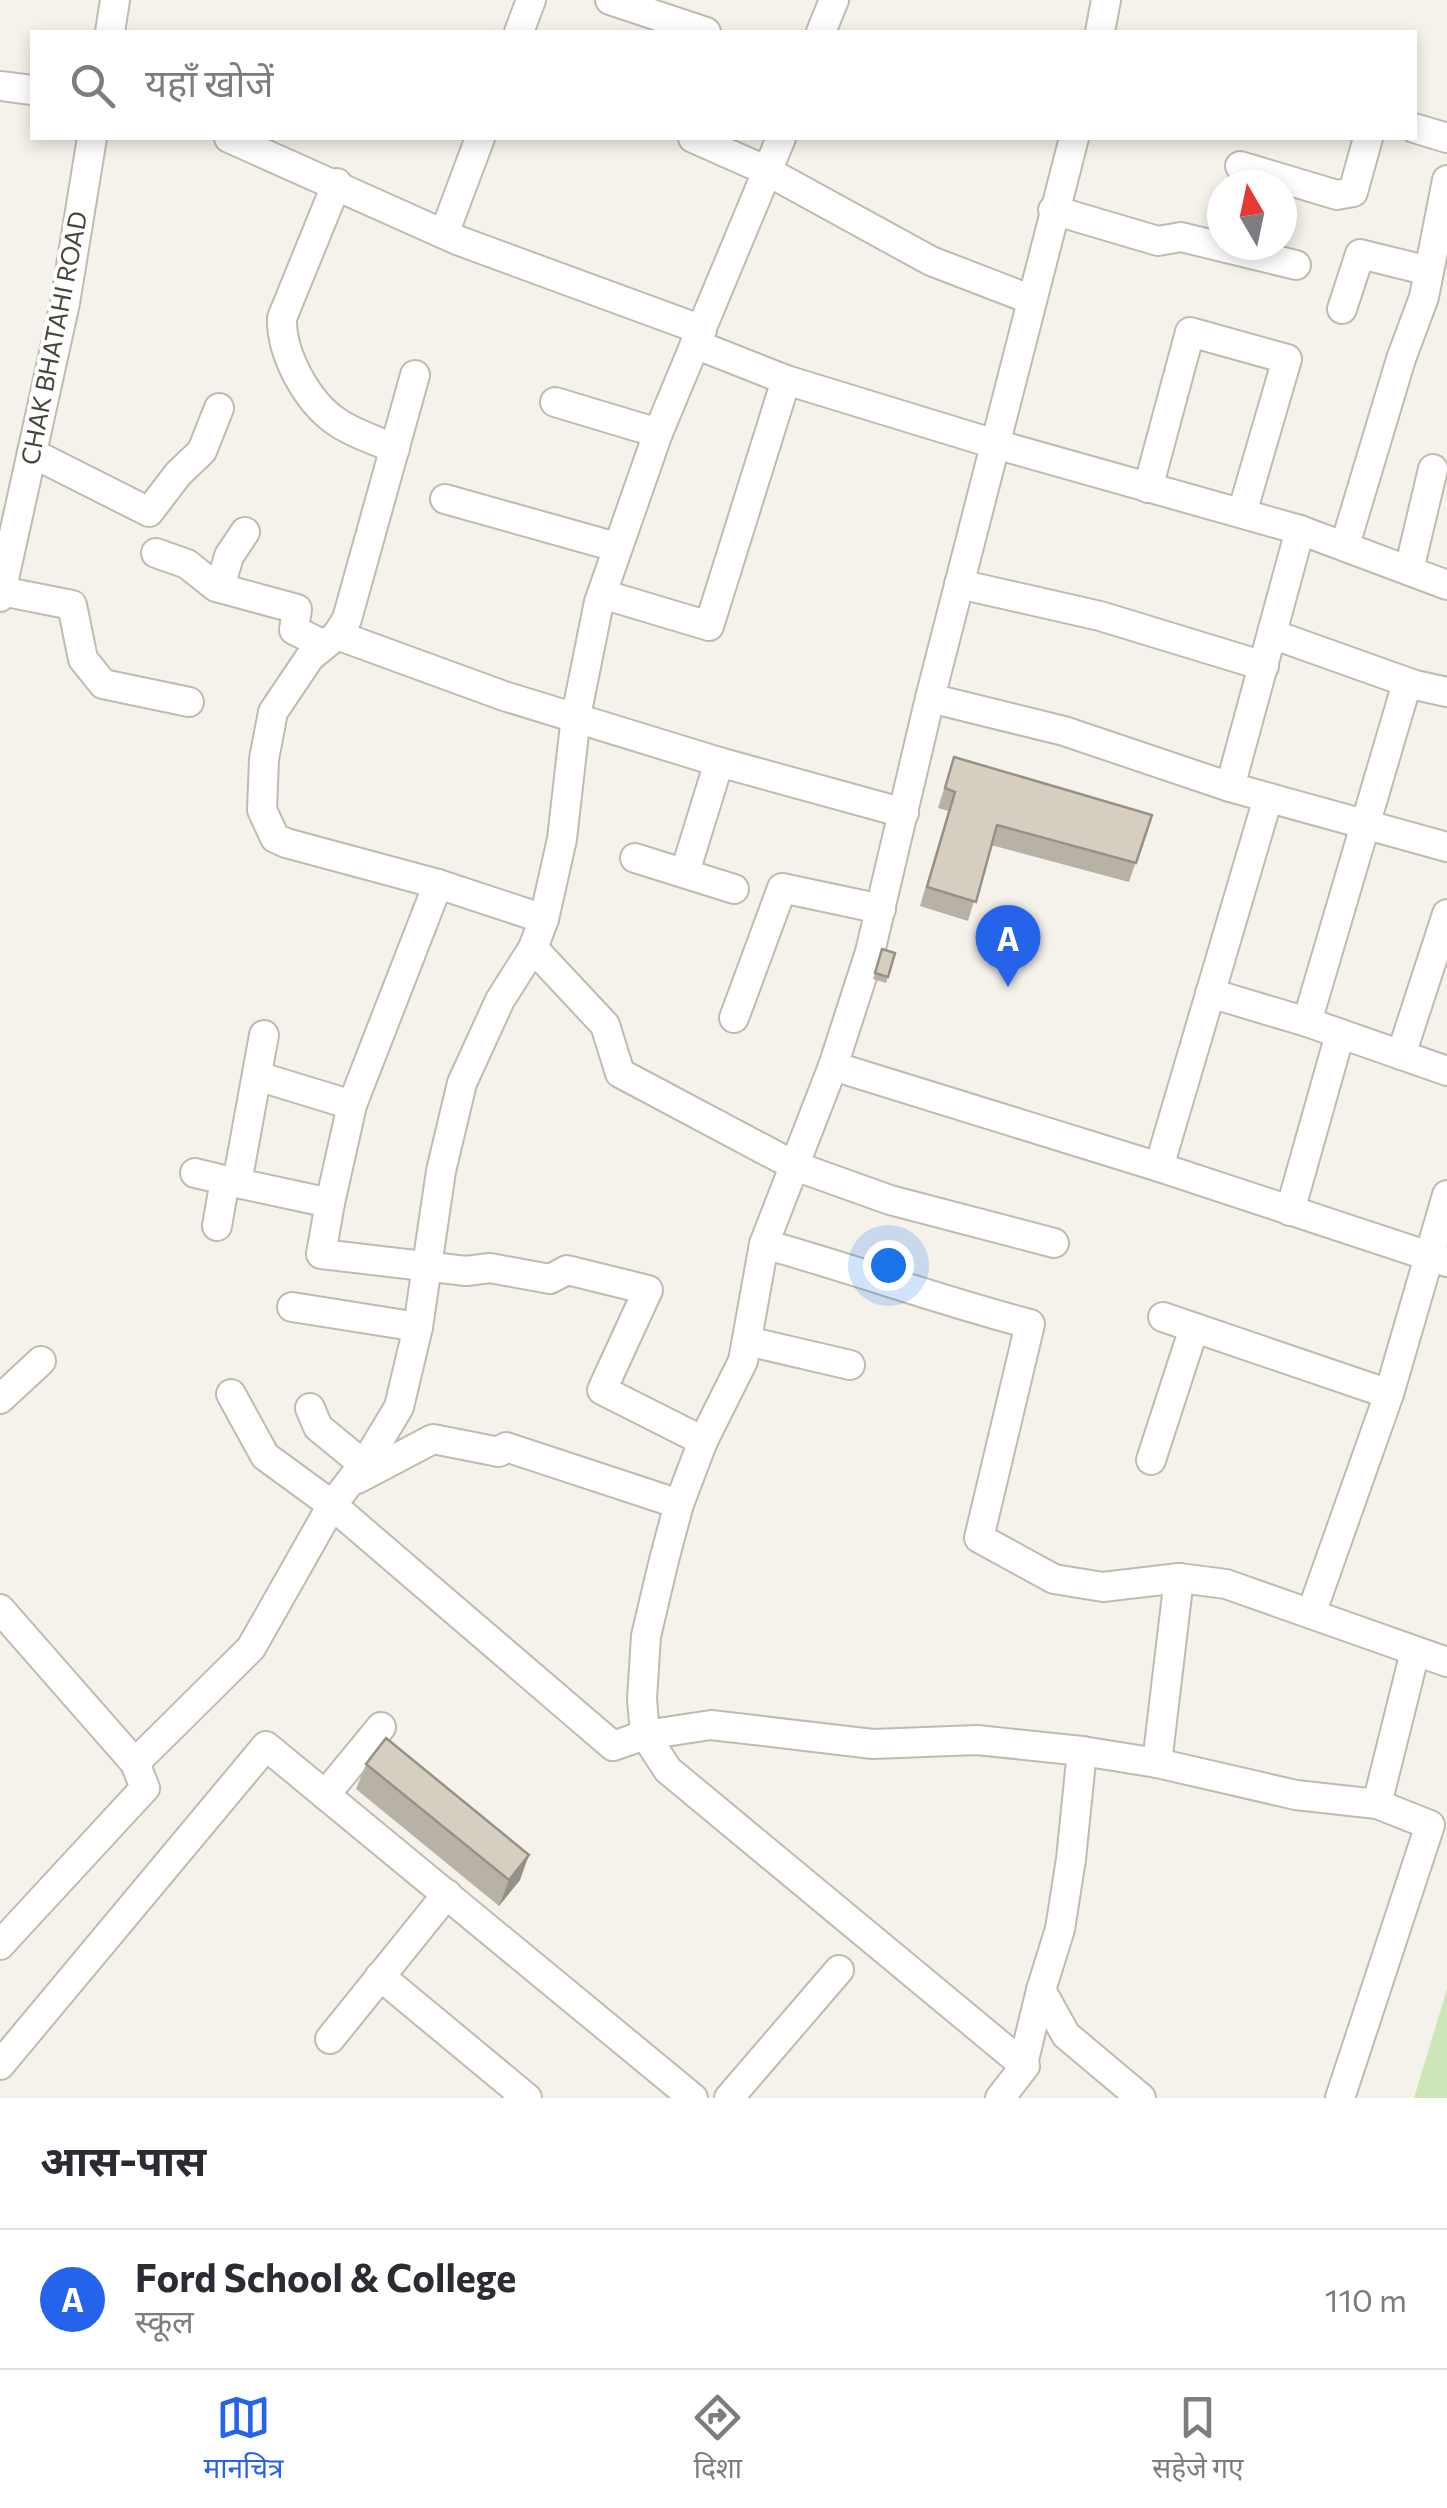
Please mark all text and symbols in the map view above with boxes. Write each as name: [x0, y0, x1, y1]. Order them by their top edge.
search box: [30, 30, 1417, 140]
icon: search: [65, 58, 120, 113]
text: यहाँ खोजें: [145, 58, 273, 105]
north arrow: [1207, 170, 1297, 260]
street label: CHAK BHATAHI ROAD: [14, 208, 92, 467]
pin: A: [976, 904, 1040, 987]
your location: [863, 1240, 914, 1291]
text: आस-पास: [40, 2133, 206, 2185]
text: Ford School & College: [135, 2253, 516, 2300]
text: A: [61, 2279, 84, 2319]
text: 110 m: [1325, 2279, 1407, 2319]
text: स्कूल: [135, 2300, 194, 2340]
tab: मानचित्र: [203, 2390, 283, 2489]
tab: दिशा: [690, 2390, 745, 2489]
tab: सहेजे गए: [1152, 2390, 1244, 2489]

